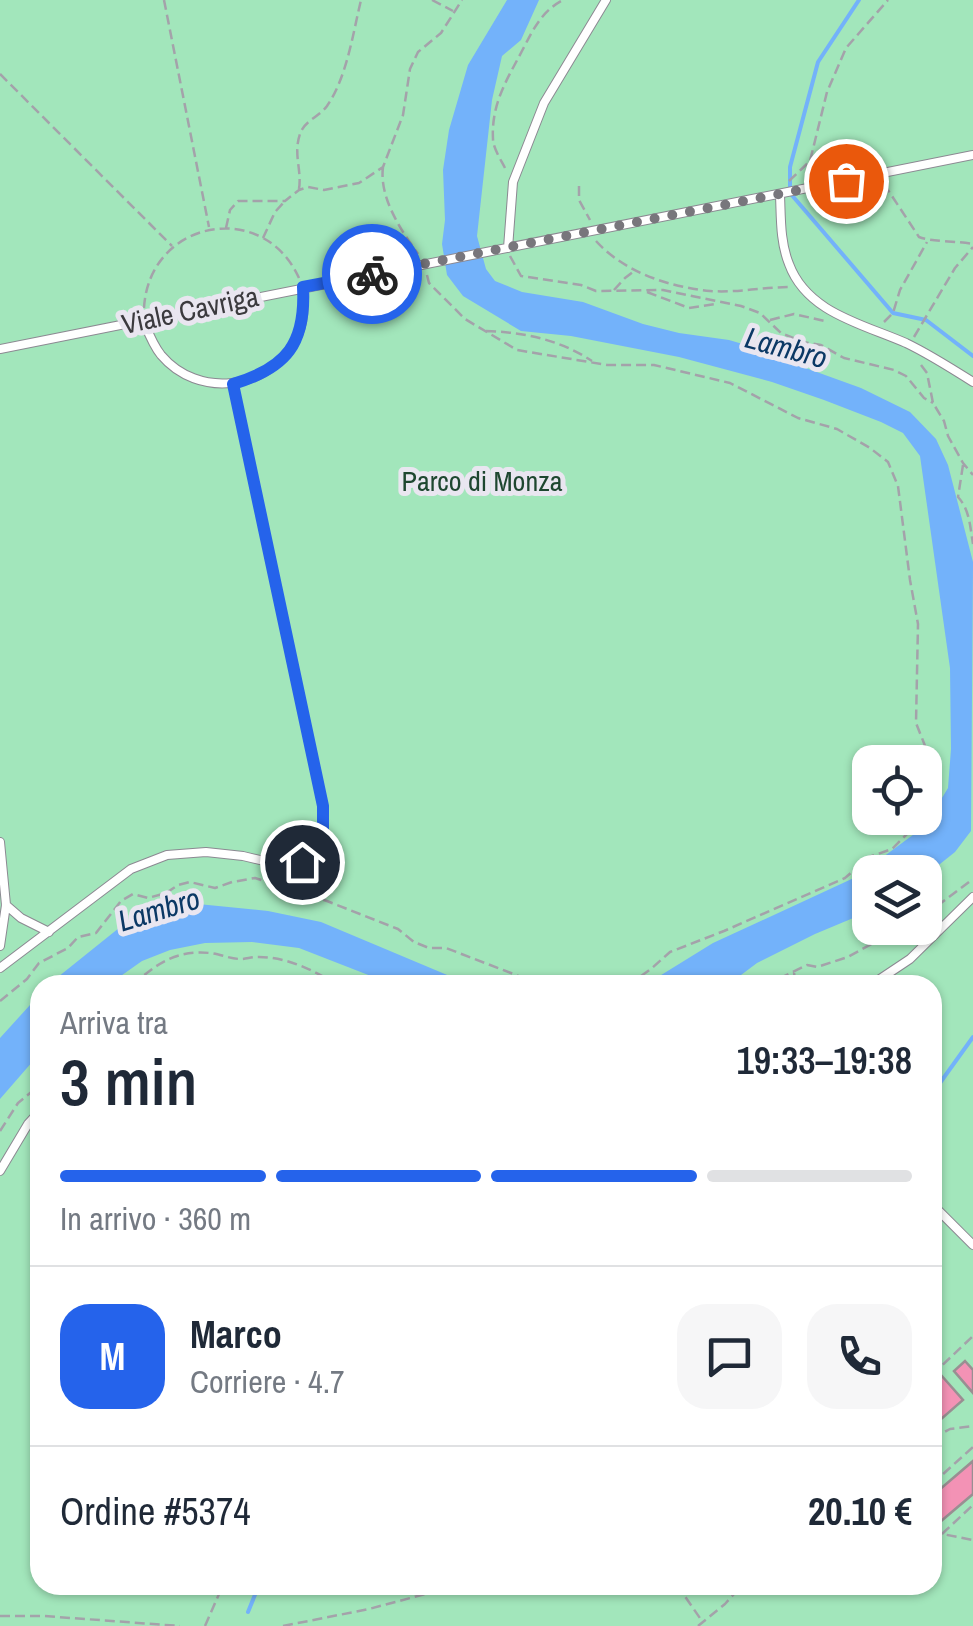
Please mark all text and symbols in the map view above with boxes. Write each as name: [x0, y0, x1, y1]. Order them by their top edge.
pin: [804, 139, 889, 224]
icon: bag: [819, 154, 874, 209]
courier: [322, 224, 422, 324]
icon: bike: [345, 247, 400, 302]
street label: Viale Cavriga: [118, 277, 262, 343]
water label: Lambro: [741, 317, 832, 377]
park label: Parco di Monza: [402, 462, 563, 500]
map controls: [852, 745, 942, 945]
button: locate: [852, 745, 942, 835]
pin: [260, 820, 345, 905]
icon: home: [275, 835, 330, 890]
button: layers: [852, 855, 942, 945]
water label: Lambro: [113, 878, 204, 940]
text: Arriva tra: [60, 1001, 168, 1044]
text: 19:33–19:38: [736, 1035, 912, 1086]
text: 3 min: [60, 1038, 197, 1125]
text: In arrivo · 360 m: [60, 1197, 251, 1240]
button: chat: [677, 1304, 782, 1409]
button: phone: [807, 1304, 912, 1409]
text: Marco: [190, 1309, 282, 1360]
text: M: [100, 1331, 125, 1382]
text: Corriere · 4.7: [190, 1360, 345, 1403]
text: Ordine #5374: [60, 1486, 251, 1537]
text: 20.10 €: [808, 1486, 912, 1537]

